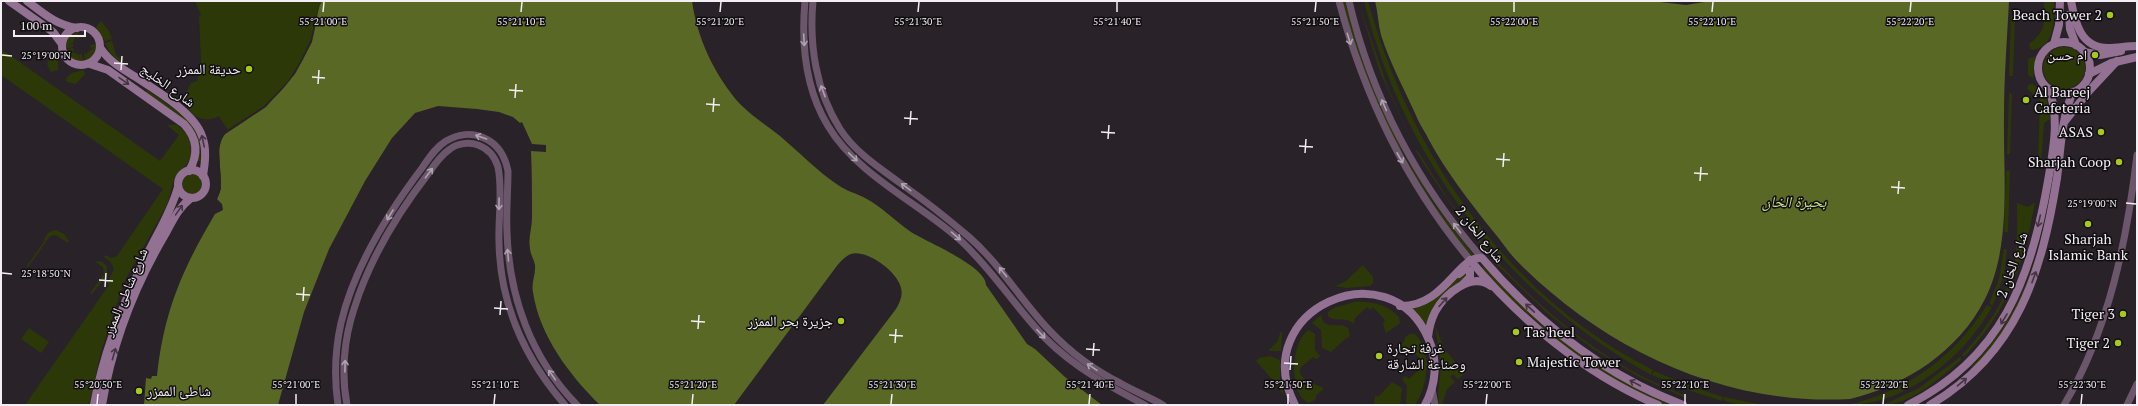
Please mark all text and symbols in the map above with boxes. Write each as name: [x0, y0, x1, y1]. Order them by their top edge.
place label: Beach Tower 2: [2012, 5, 2102, 24]
marker: Beach Tower 2: [2105, 10, 2115, 20]
scale bar: [14, 12, 85, 38]
text: 55°21'00"E: [299, 15, 347, 28]
text: 55°21'10"E: [497, 15, 545, 28]
text: 55°21'20"E: [696, 15, 744, 28]
text: 55°21'30"E: [894, 15, 942, 28]
text: 55°21'40"E: [1093, 15, 1141, 28]
text: 55°21'50"E: [1291, 15, 1339, 28]
text: 55°22'00"E: [1490, 15, 1538, 28]
text: 55°22'10"E: [1688, 15, 1736, 28]
text: 55°22'20"E: [1886, 15, 1934, 28]
text: 100 m: [20, 18, 53, 33]
one-way arrow: [1346, 32, 1353, 45]
one-way arrow: [800, 33, 807, 46]
place label: ام حسن: [2047, 45, 2087, 65]
text: 25°19'00"N: [21, 49, 71, 62]
marker: ام حسن: [2090, 50, 2100, 60]
street label: شارع الخليج: [136, 58, 200, 112]
place label: حديقة الممزر: [176, 59, 241, 78]
marker: حديقة الممزر: [244, 64, 254, 74]
one-way arrow: [119, 77, 130, 85]
place label: Al Bareej Cafeteria: [2034, 82, 2091, 117]
one-way arrow: [818, 86, 826, 98]
marker: Al Bareej Cafeteria: [2021, 95, 2031, 105]
one-way arrow: [1380, 99, 1387, 111]
place label: ASAS: [2059, 122, 2093, 141]
marker: ASAS: [2096, 127, 2106, 137]
one-way arrow: [474, 133, 487, 140]
one-way arrow: [199, 135, 207, 148]
one-way arrow: [848, 152, 858, 161]
one-way arrow: [1397, 152, 1404, 164]
place label: Sharjah Coop: [2028, 152, 2111, 171]
marker: Sharjah Coop: [2114, 157, 2124, 167]
one-way arrow: [424, 168, 433, 179]
one-way arrow: [900, 183, 911, 192]
water label: بحيرة الخان: [1762, 191, 1827, 211]
one-way arrow: [495, 197, 503, 210]
text: 25°19'00"N: [2067, 197, 2117, 210]
street label: شارع الخان 2: [1451, 201, 1509, 267]
one-way arrow: [175, 205, 183, 216]
one-way arrow: [386, 209, 394, 220]
one-way arrow: [2035, 214, 2043, 227]
marker: Sharjah Islamic Bank: [2083, 219, 2093, 229]
one-way arrow: [1453, 223, 1461, 234]
street label: شارع الخان 2: [1991, 229, 2033, 301]
place label: Sharjah Islamic Bank: [2048, 229, 2129, 264]
one-way arrow: [950, 232, 961, 241]
street label: شارع شاطئ الممزر: [97, 245, 153, 340]
one-way arrow: [504, 249, 512, 262]
text: 25°18'50"N: [21, 267, 71, 280]
one-way arrow: [999, 267, 1008, 278]
one-way arrow: [2031, 271, 2039, 283]
one-way arrow: [1438, 297, 1447, 307]
one-way arrow: [1525, 303, 1535, 312]
place label: Tiger 3: [2071, 304, 2115, 323]
marker: Tiger 3: [2118, 309, 2128, 319]
place label: جزيرة بحر الممزر: [747, 311, 833, 330]
one-way arrow: [2000, 313, 2008, 324]
marker: جزيرة بحر الممزر: [836, 316, 846, 326]
place label: Tas'heel: [1524, 322, 1575, 341]
marker: Tas'heel: [1511, 327, 1521, 337]
one-way arrow: [1036, 329, 1046, 339]
place label: Tiger 2: [2066, 333, 2110, 352]
place label: غرفة تجارة وصناعة الشارقة: [1387, 338, 1466, 373]
marker: Tiger 2: [2113, 338, 2123, 348]
one-way arrow: [111, 347, 118, 360]
marker: غرفة تجارة وصناعة الشارقة: [1374, 351, 1384, 361]
place label: Majestic Tower: [1527, 352, 1621, 371]
marker: Majestic Tower: [1514, 357, 1524, 367]
one-way arrow: [341, 360, 348, 373]
one-way arrow: [1087, 363, 1098, 371]
one-way arrow: [548, 370, 557, 381]
text: 55°20'50"E: [74, 378, 122, 391]
text: 55°21'00"E: [272, 378, 320, 391]
text: 55°21'10"E: [471, 378, 519, 391]
text: 55°21'20"E: [669, 378, 717, 391]
text: 55°21'30"E: [868, 378, 916, 391]
text: 55°21'40"E: [1066, 378, 1114, 391]
text: 55°21'50"E: [1264, 378, 1312, 391]
text: 55°22'00"E: [1463, 378, 1511, 391]
text: 55°22'10"E: [1661, 378, 1709, 391]
text: 55°22'20"E: [1860, 378, 1908, 391]
one-way arrow: [1956, 378, 1967, 387]
text: 55°22'30"E: [2058, 378, 2106, 391]
one-way arrow: [1629, 379, 1641, 387]
place label: شاطئ الممزر: [146, 381, 211, 400]
marker: شاطئ الممزر: [134, 386, 144, 396]

